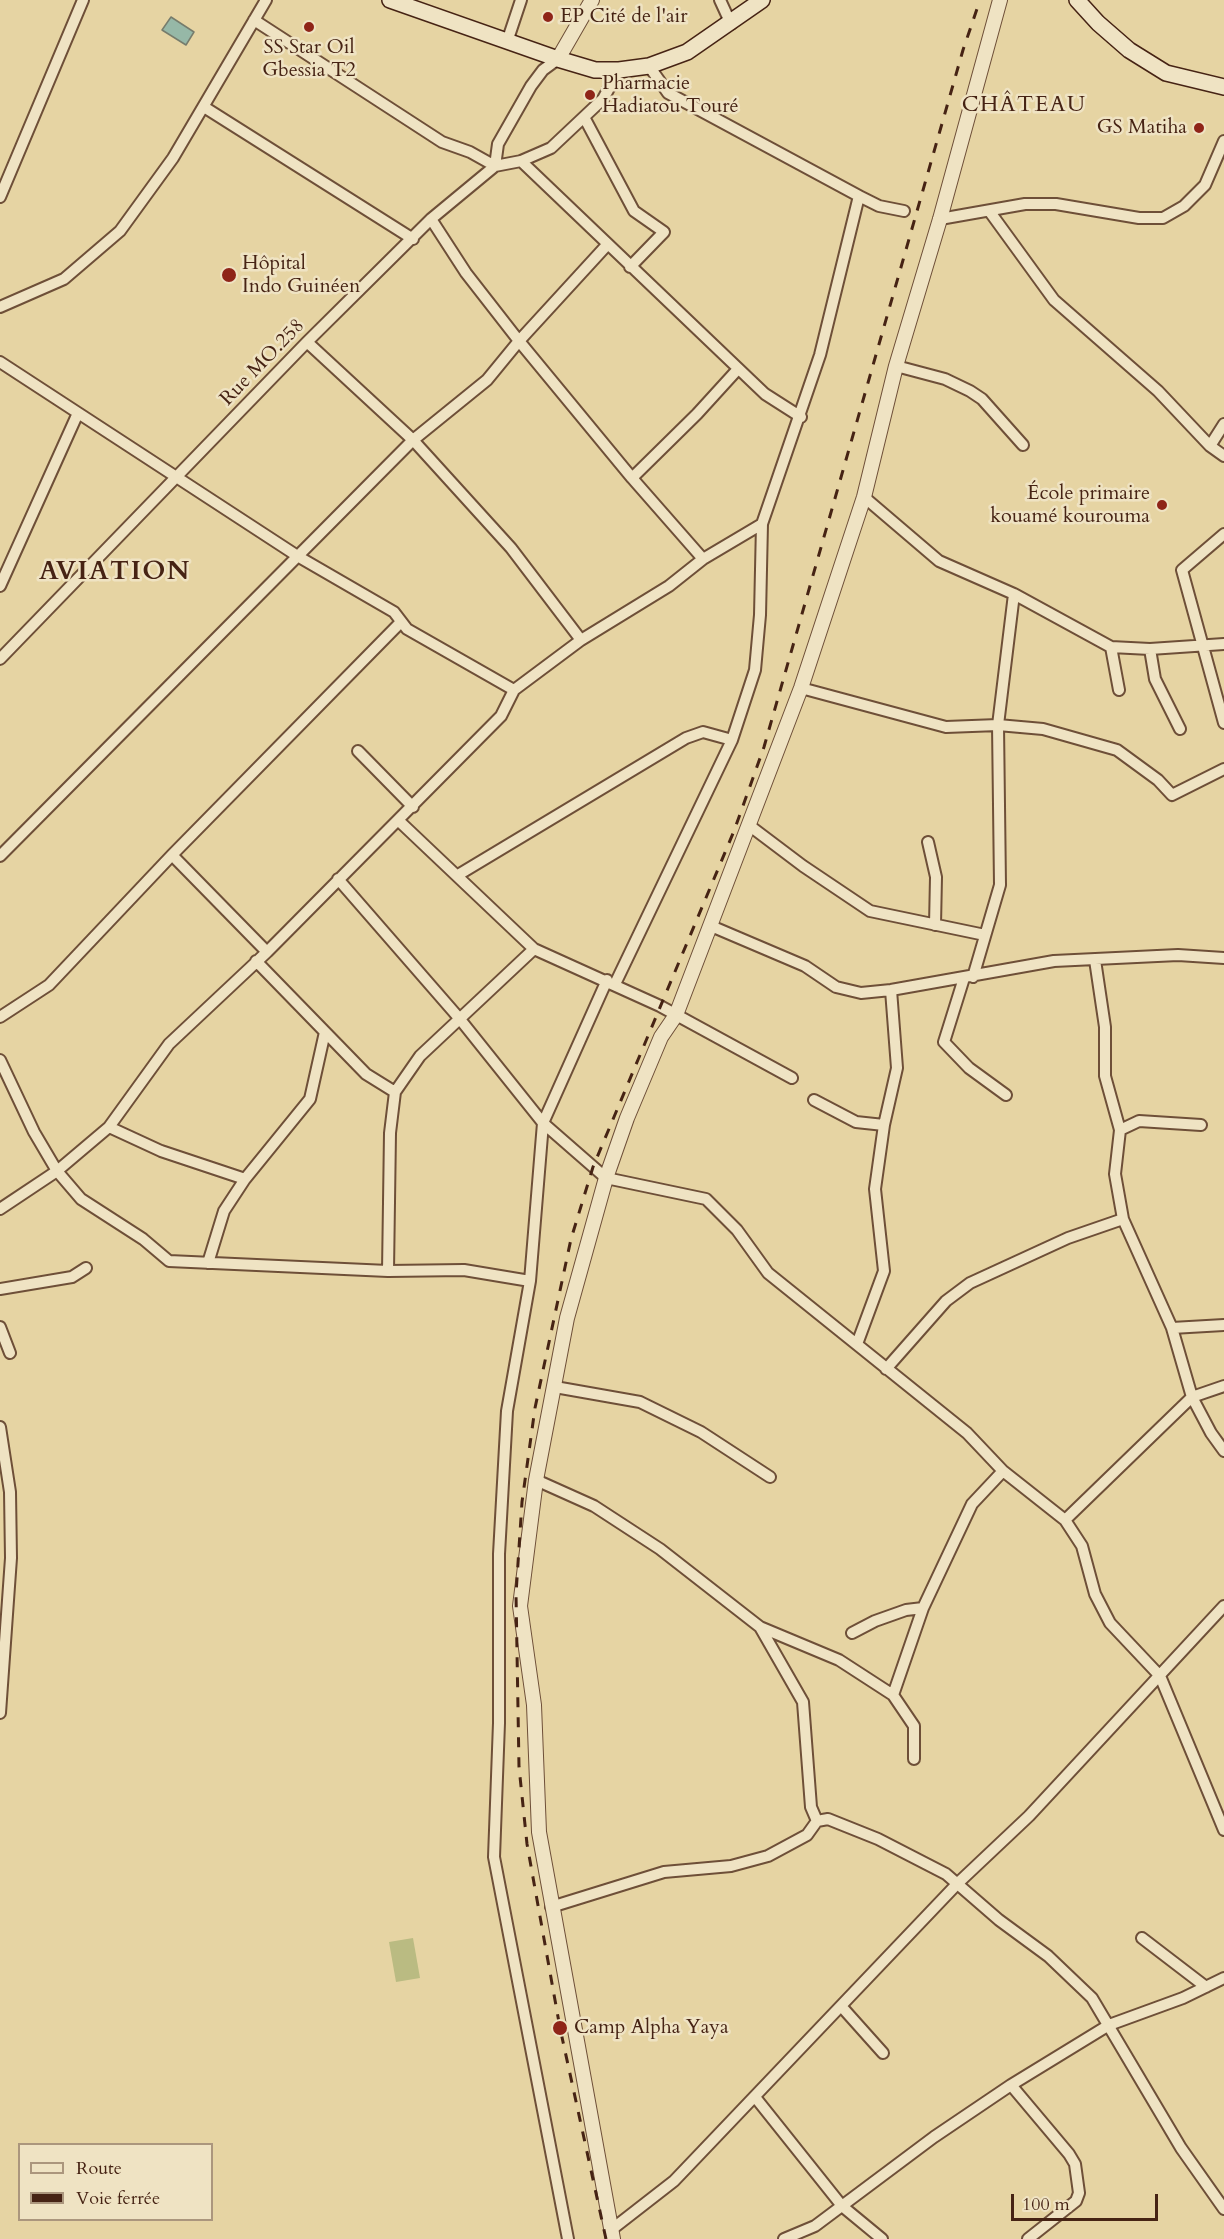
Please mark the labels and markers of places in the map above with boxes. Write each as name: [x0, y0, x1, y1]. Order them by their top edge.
place label: EP Cité de l'air: [560, 5, 688, 29]
marker: EP Cité de l'air: [541, 10, 555, 24]
marker: SS Star Oil Gbessia T2: [302, 20, 316, 34]
place label: SS Star Oil Gbessia T2: [262, 36, 356, 83]
place label: Pharmacie Hadiatou Touré: [602, 72, 739, 119]
marker: Pharmacie Hadiatou Touré: [583, 88, 597, 102]
place label: GS Matiha: [1097, 116, 1187, 140]
marker: GS Matiha: [1192, 121, 1206, 135]
place label: Hôpital Indo Guinéen: [242, 252, 360, 299]
marker: Hôpital Indo Guinéen: [220, 266, 238, 284]
place label: École primaire kouamé kourouma: [990, 482, 1150, 529]
marker: École primaire kouamé kourouma: [1155, 498, 1169, 512]
place label: Camp Alpha Yaya: [574, 2016, 729, 2040]
marker: Camp Alpha Yaya: [551, 2019, 569, 2037]

